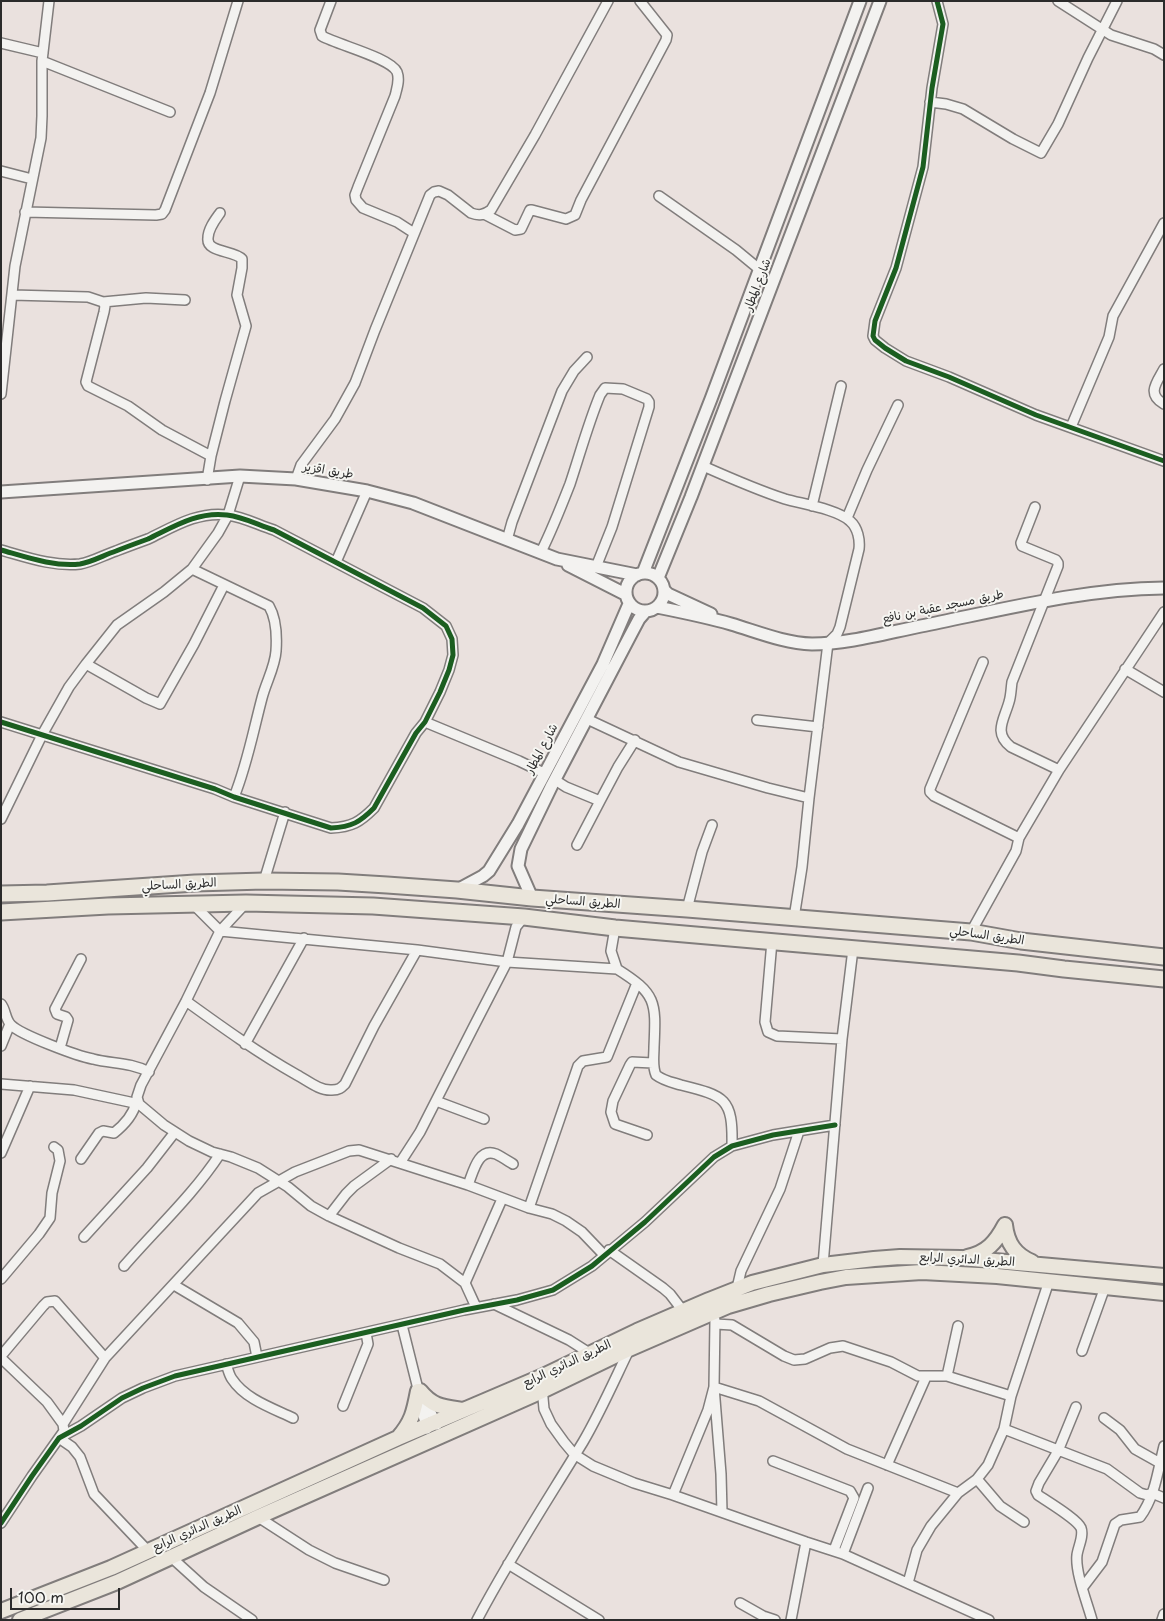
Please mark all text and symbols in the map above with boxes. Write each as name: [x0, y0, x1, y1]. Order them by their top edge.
street label: شارع المطار: [741, 257, 775, 313]
street label: طريق اقزير: [302, 460, 354, 482]
street label: طريق مسجد عقبة بن نافع: [881, 587, 1005, 627]
street label: شارع المطار: [523, 721, 561, 777]
street label: الطريق الساحلي: [141, 876, 217, 894]
street label: الطريق الساحلي: [545, 892, 621, 912]
street label: الطريق الساحلي: [949, 924, 1025, 948]
street label: الطريق الدائري الرابع: [919, 1250, 1015, 1270]
street label: الطريق الدائري الرابع: [520, 1337, 614, 1391]
street label: الطريق الدائري الرابع: [150, 1503, 244, 1555]
scale bar: [12, 1578, 122, 1610]
text: 100 m: [18, 1585, 64, 1608]

